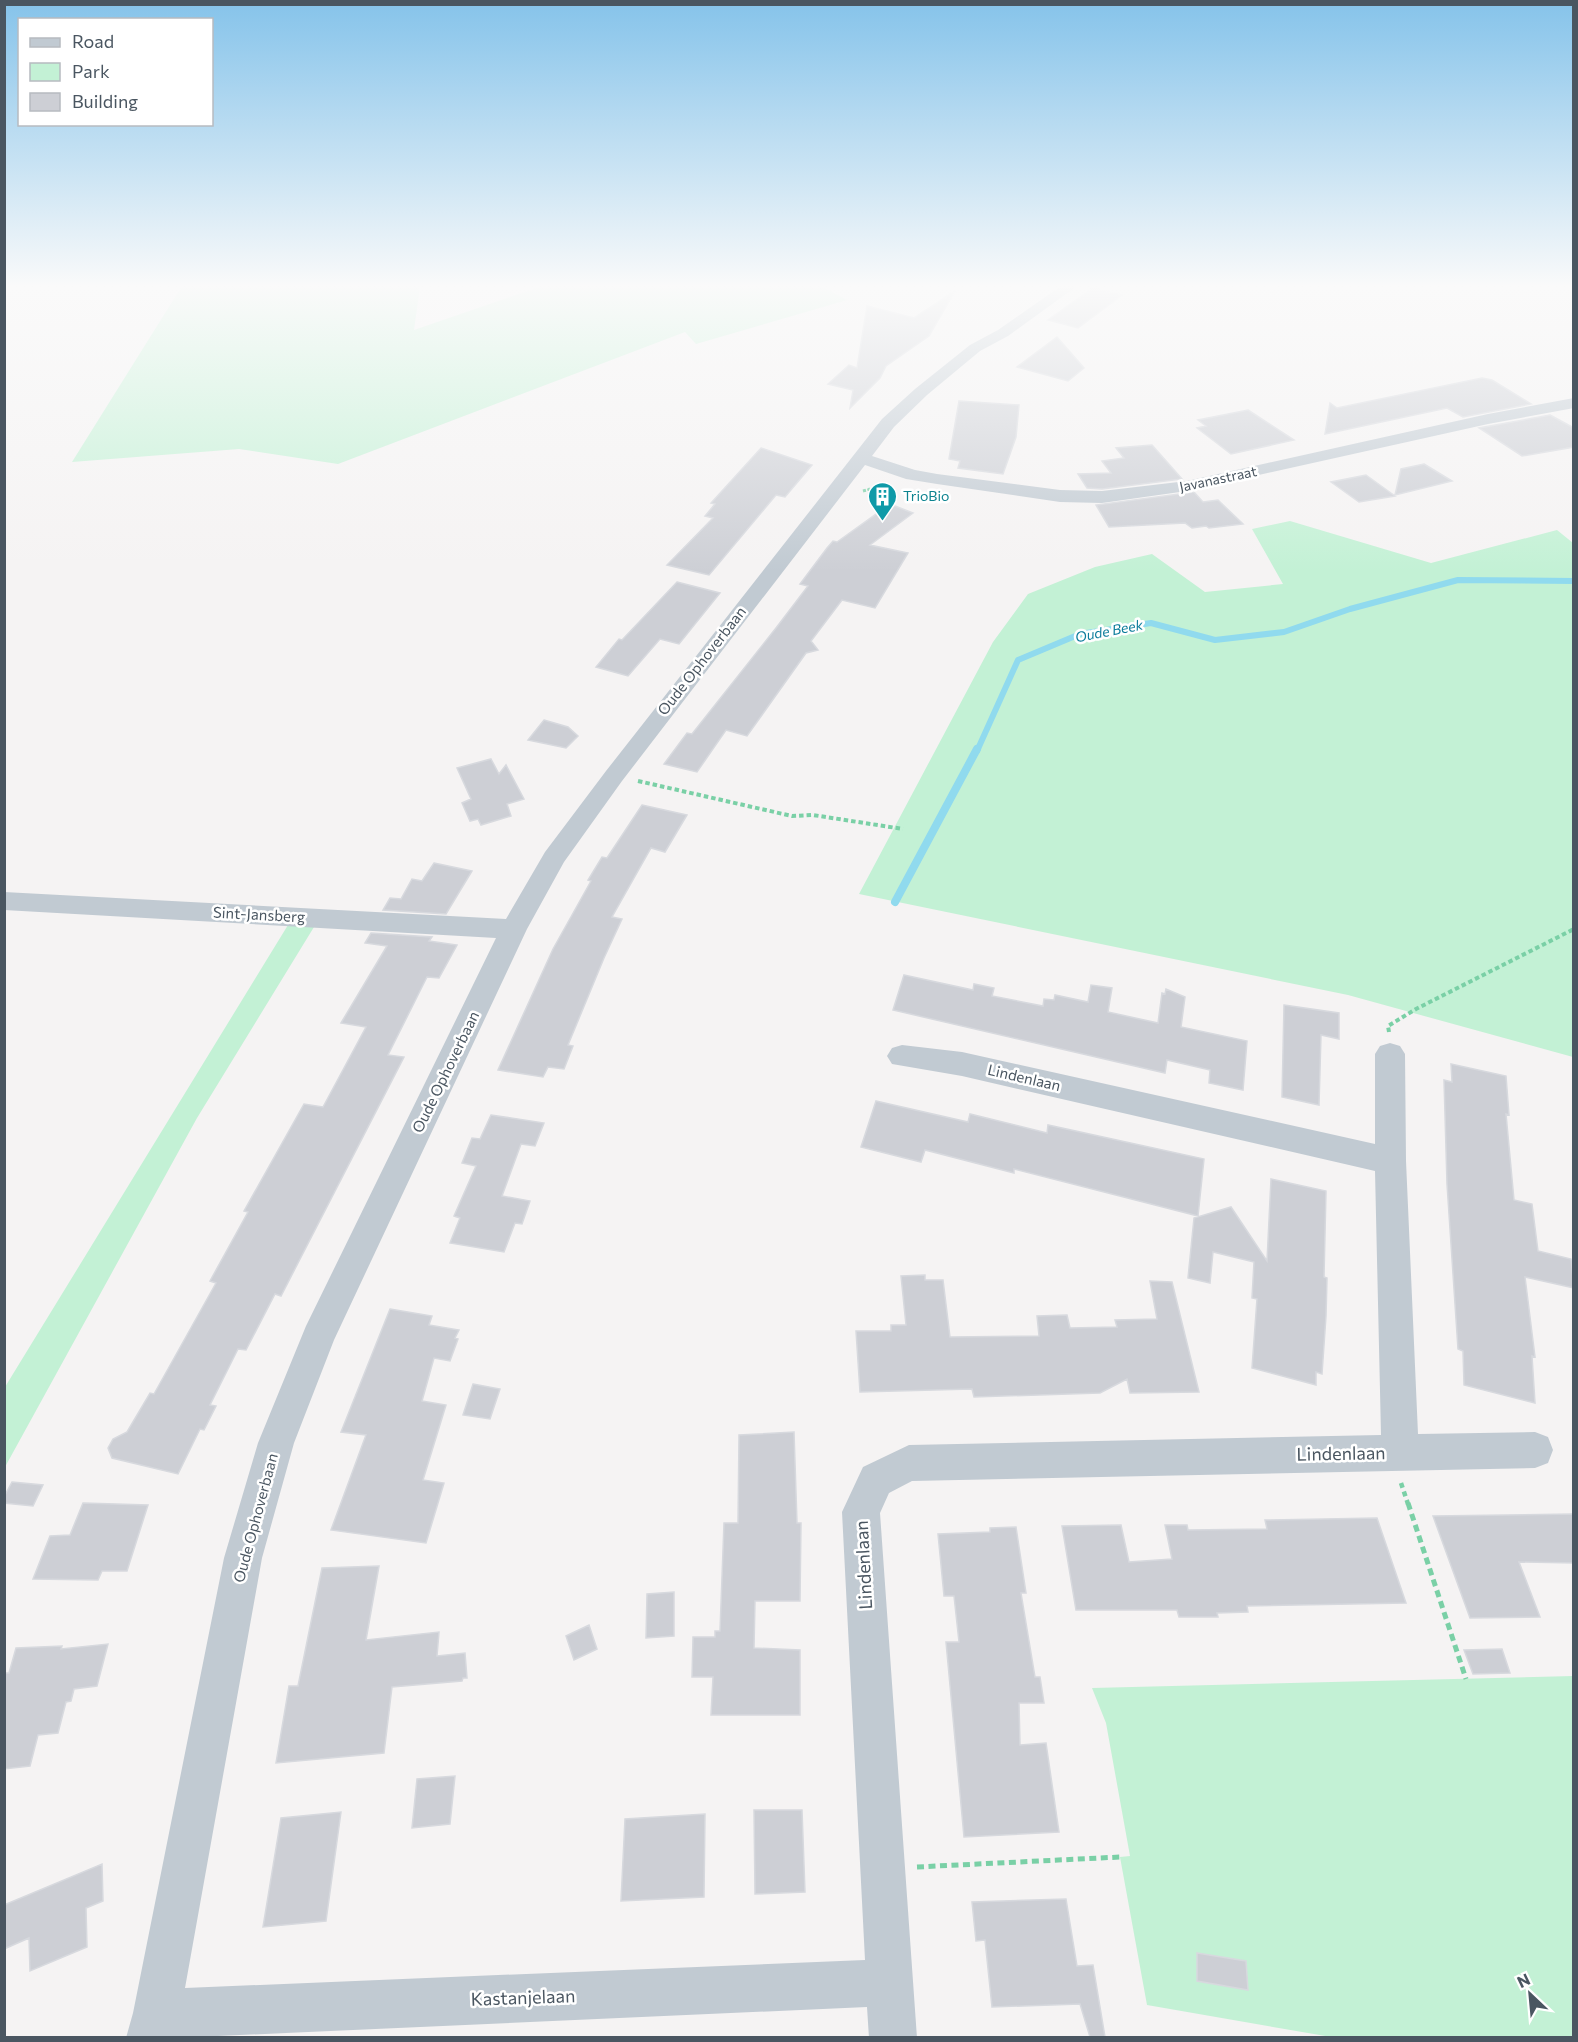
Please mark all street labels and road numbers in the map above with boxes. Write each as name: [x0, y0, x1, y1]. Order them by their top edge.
street label: Javanastraat: [1178, 462, 1258, 495]
street label: Oude Ophoverbaan: [653, 602, 749, 718]
street label: Sint-Jansberg: [213, 903, 306, 925]
street label: Oude Ophoverbaan: [408, 1008, 482, 1135]
street label: Lindenlaan: [986, 1060, 1062, 1094]
street label: Lindenlaan: [1296, 1441, 1386, 1465]
street label: Oude Ophoverbaan: [229, 1451, 281, 1584]
street label: Lindenlaan: [850, 1520, 876, 1610]
street label: Kastanjelaan: [470, 1984, 576, 2010]

